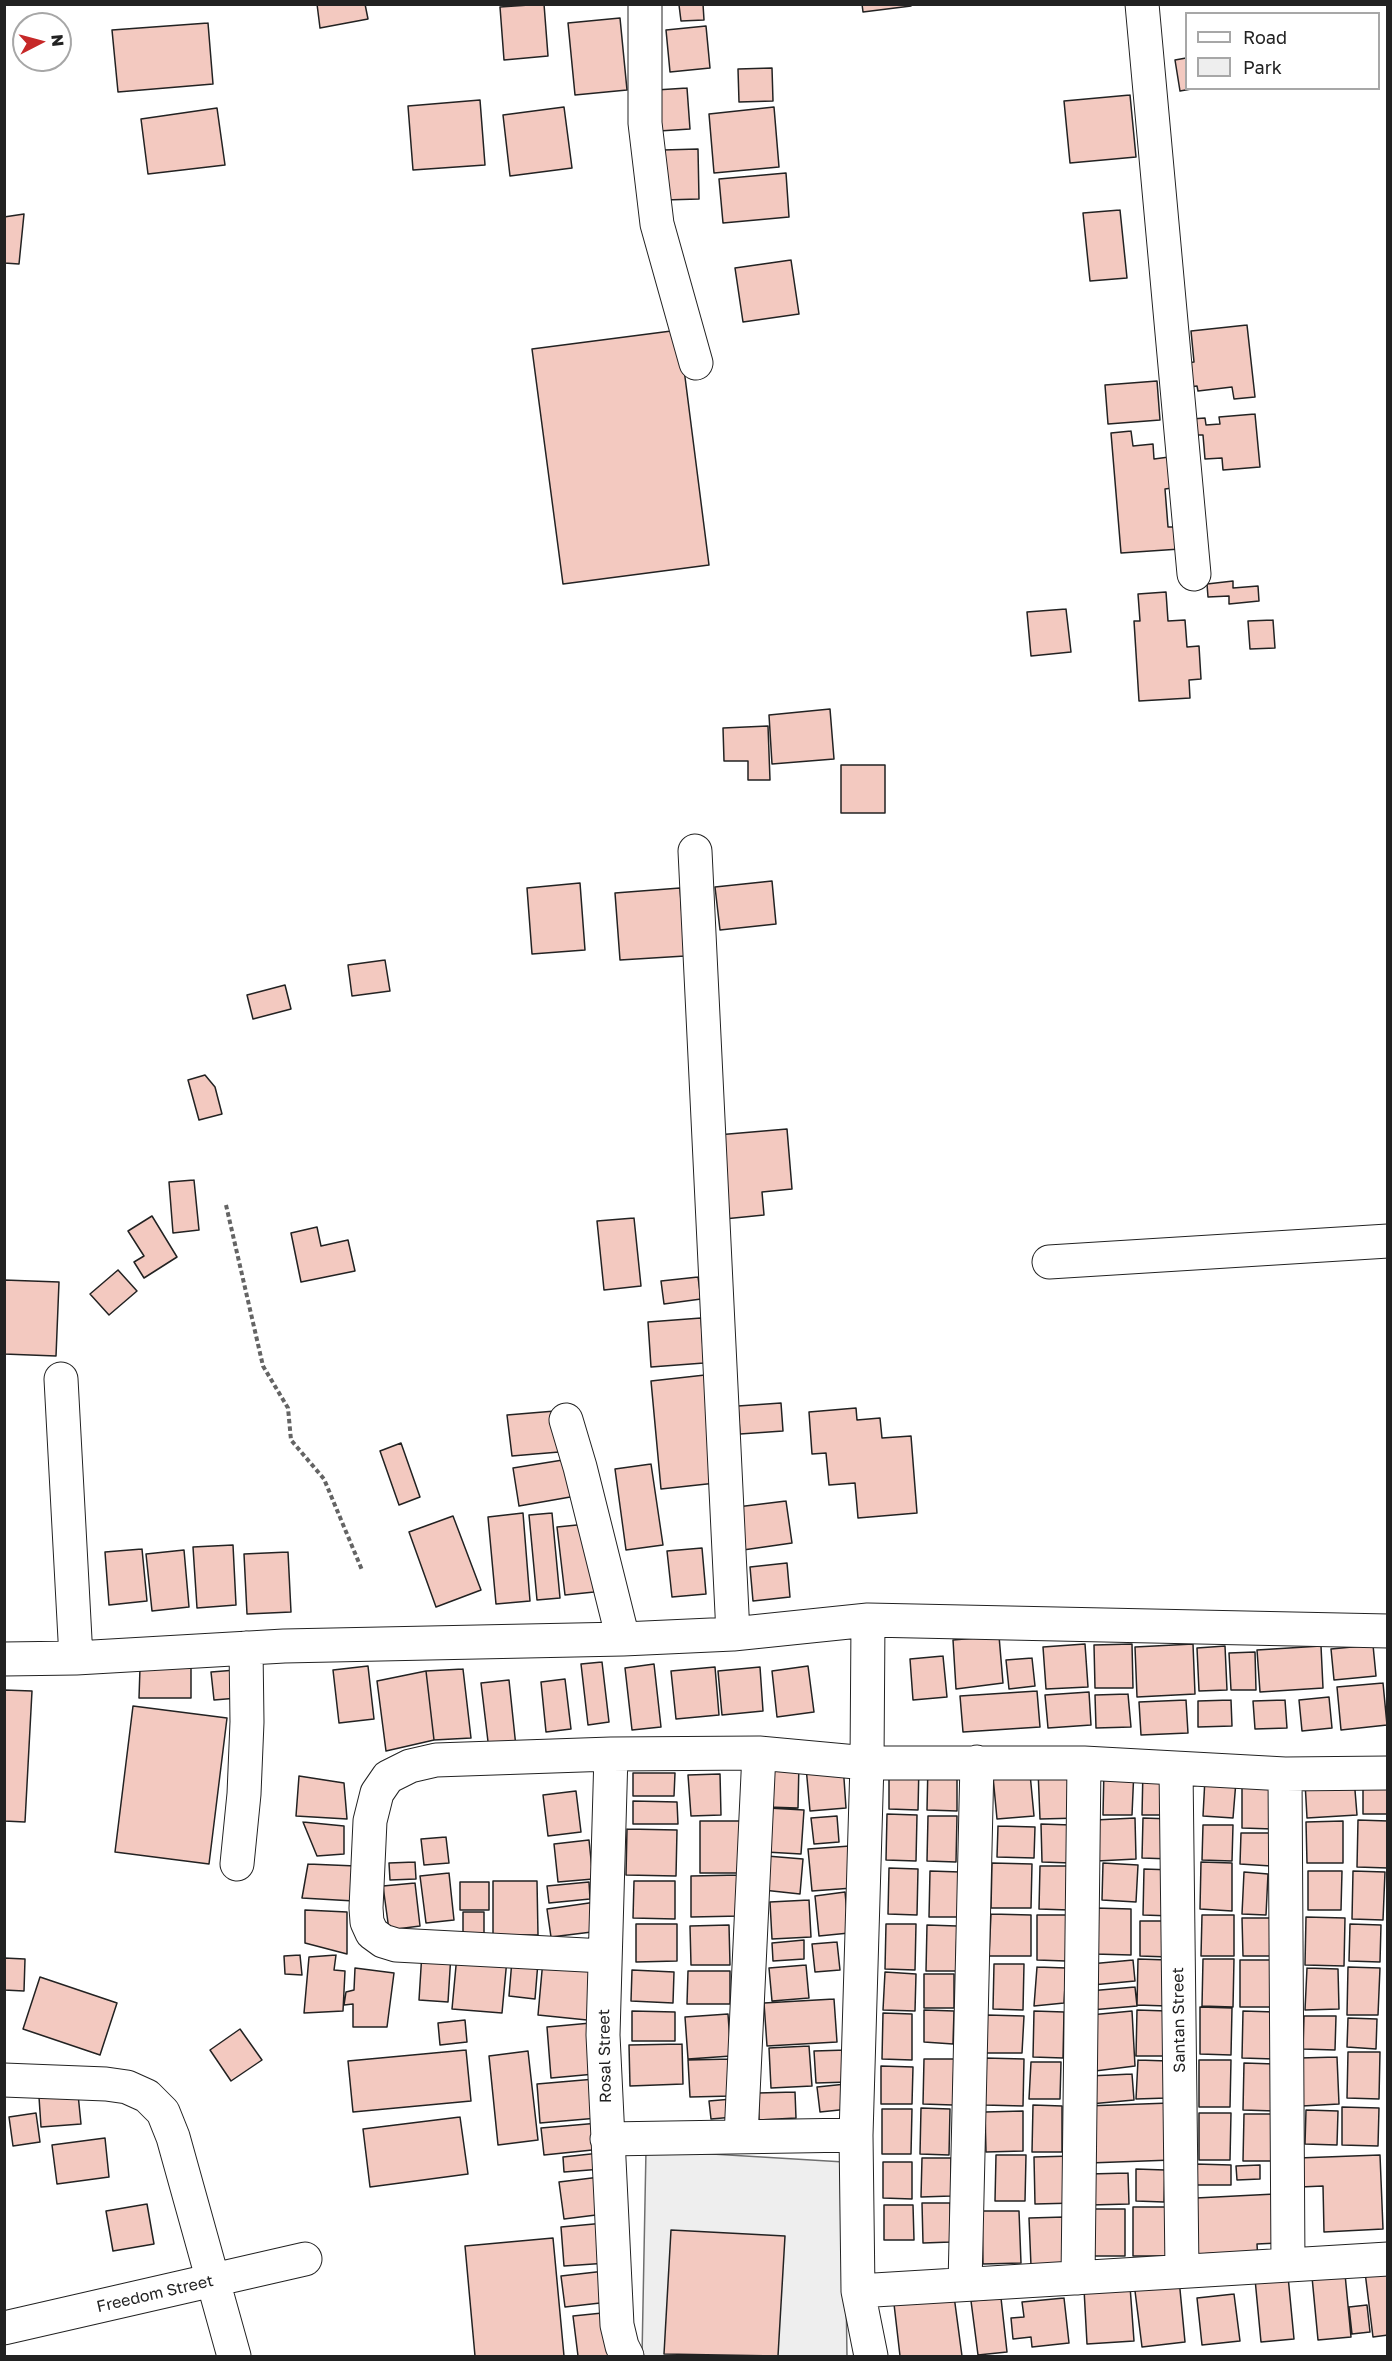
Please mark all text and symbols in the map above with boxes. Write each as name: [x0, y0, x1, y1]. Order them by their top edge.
north arrow: [12, 12, 72, 72]
legend: [1185, 12, 1380, 90]
text: Road: [1243, 26, 1287, 48]
text: N: [47, 33, 68, 47]
text: Park: [1243, 56, 1282, 78]
street label: Santan Street: [1168, 1967, 1190, 2073]
street label: Rosal Street: [595, 2009, 615, 2103]
street label: Freedom Street: [95, 2271, 215, 2317]

